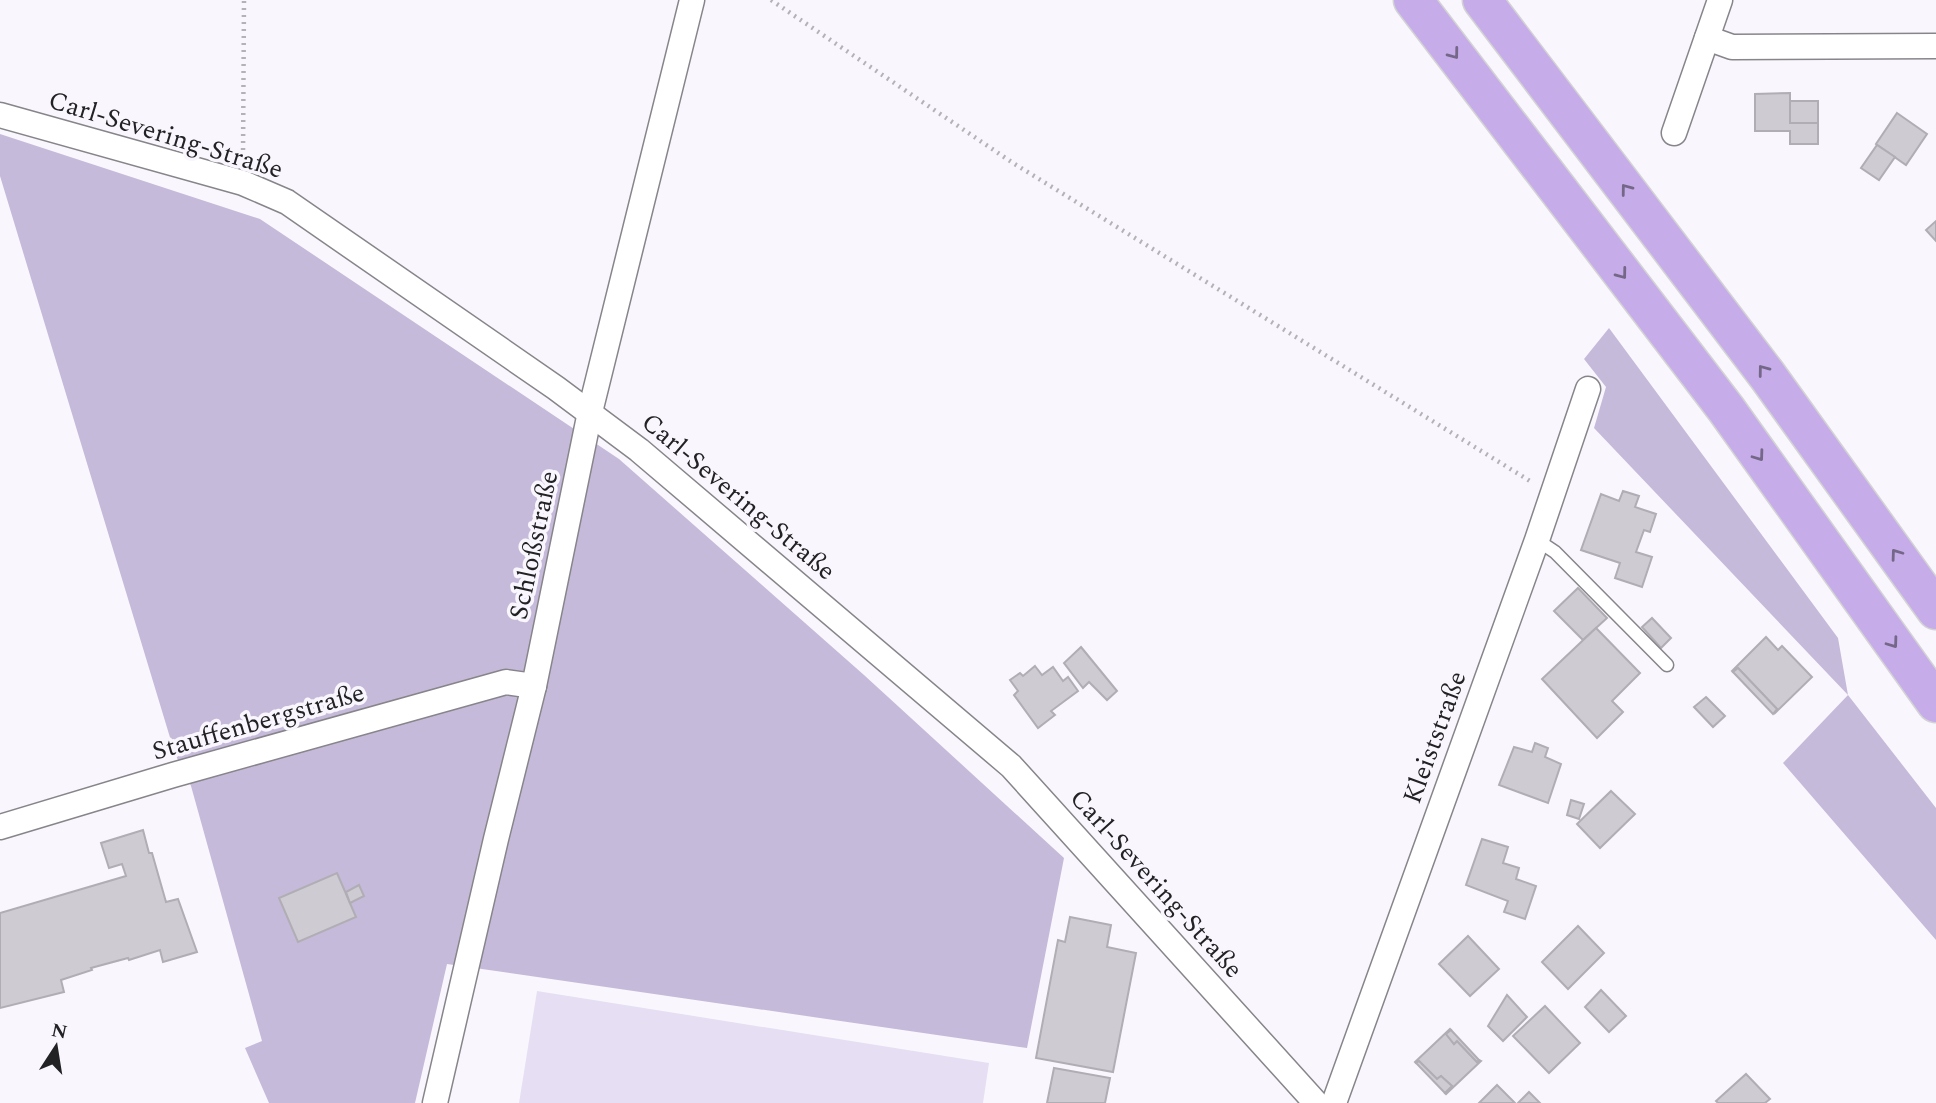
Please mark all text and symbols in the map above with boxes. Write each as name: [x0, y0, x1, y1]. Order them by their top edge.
one-way arrow: [1446, 46, 1459, 59]
street label: Carl-Severing-Straße: [43, 80, 288, 190]
one-way arrow: [1621, 184, 1634, 196]
one-way arrow: [1614, 266, 1627, 279]
one-way arrow: [1759, 365, 1772, 378]
street label: Carl-Severing-Straße: [632, 403, 844, 590]
one-way arrow: [1751, 448, 1763, 461]
street label: Schloßstraße: [499, 467, 569, 623]
one-way arrow: [1892, 550, 1904, 562]
one-way arrow: [1885, 635, 1897, 647]
street label: Kleiststraße: [1392, 665, 1477, 809]
street label: Stauffenbergstraße: [147, 673, 369, 771]
street label: Carl-Severing-Straße: [1060, 780, 1253, 988]
north arrow: [21, 1012, 91, 1082]
text: N: [49, 1016, 70, 1048]

